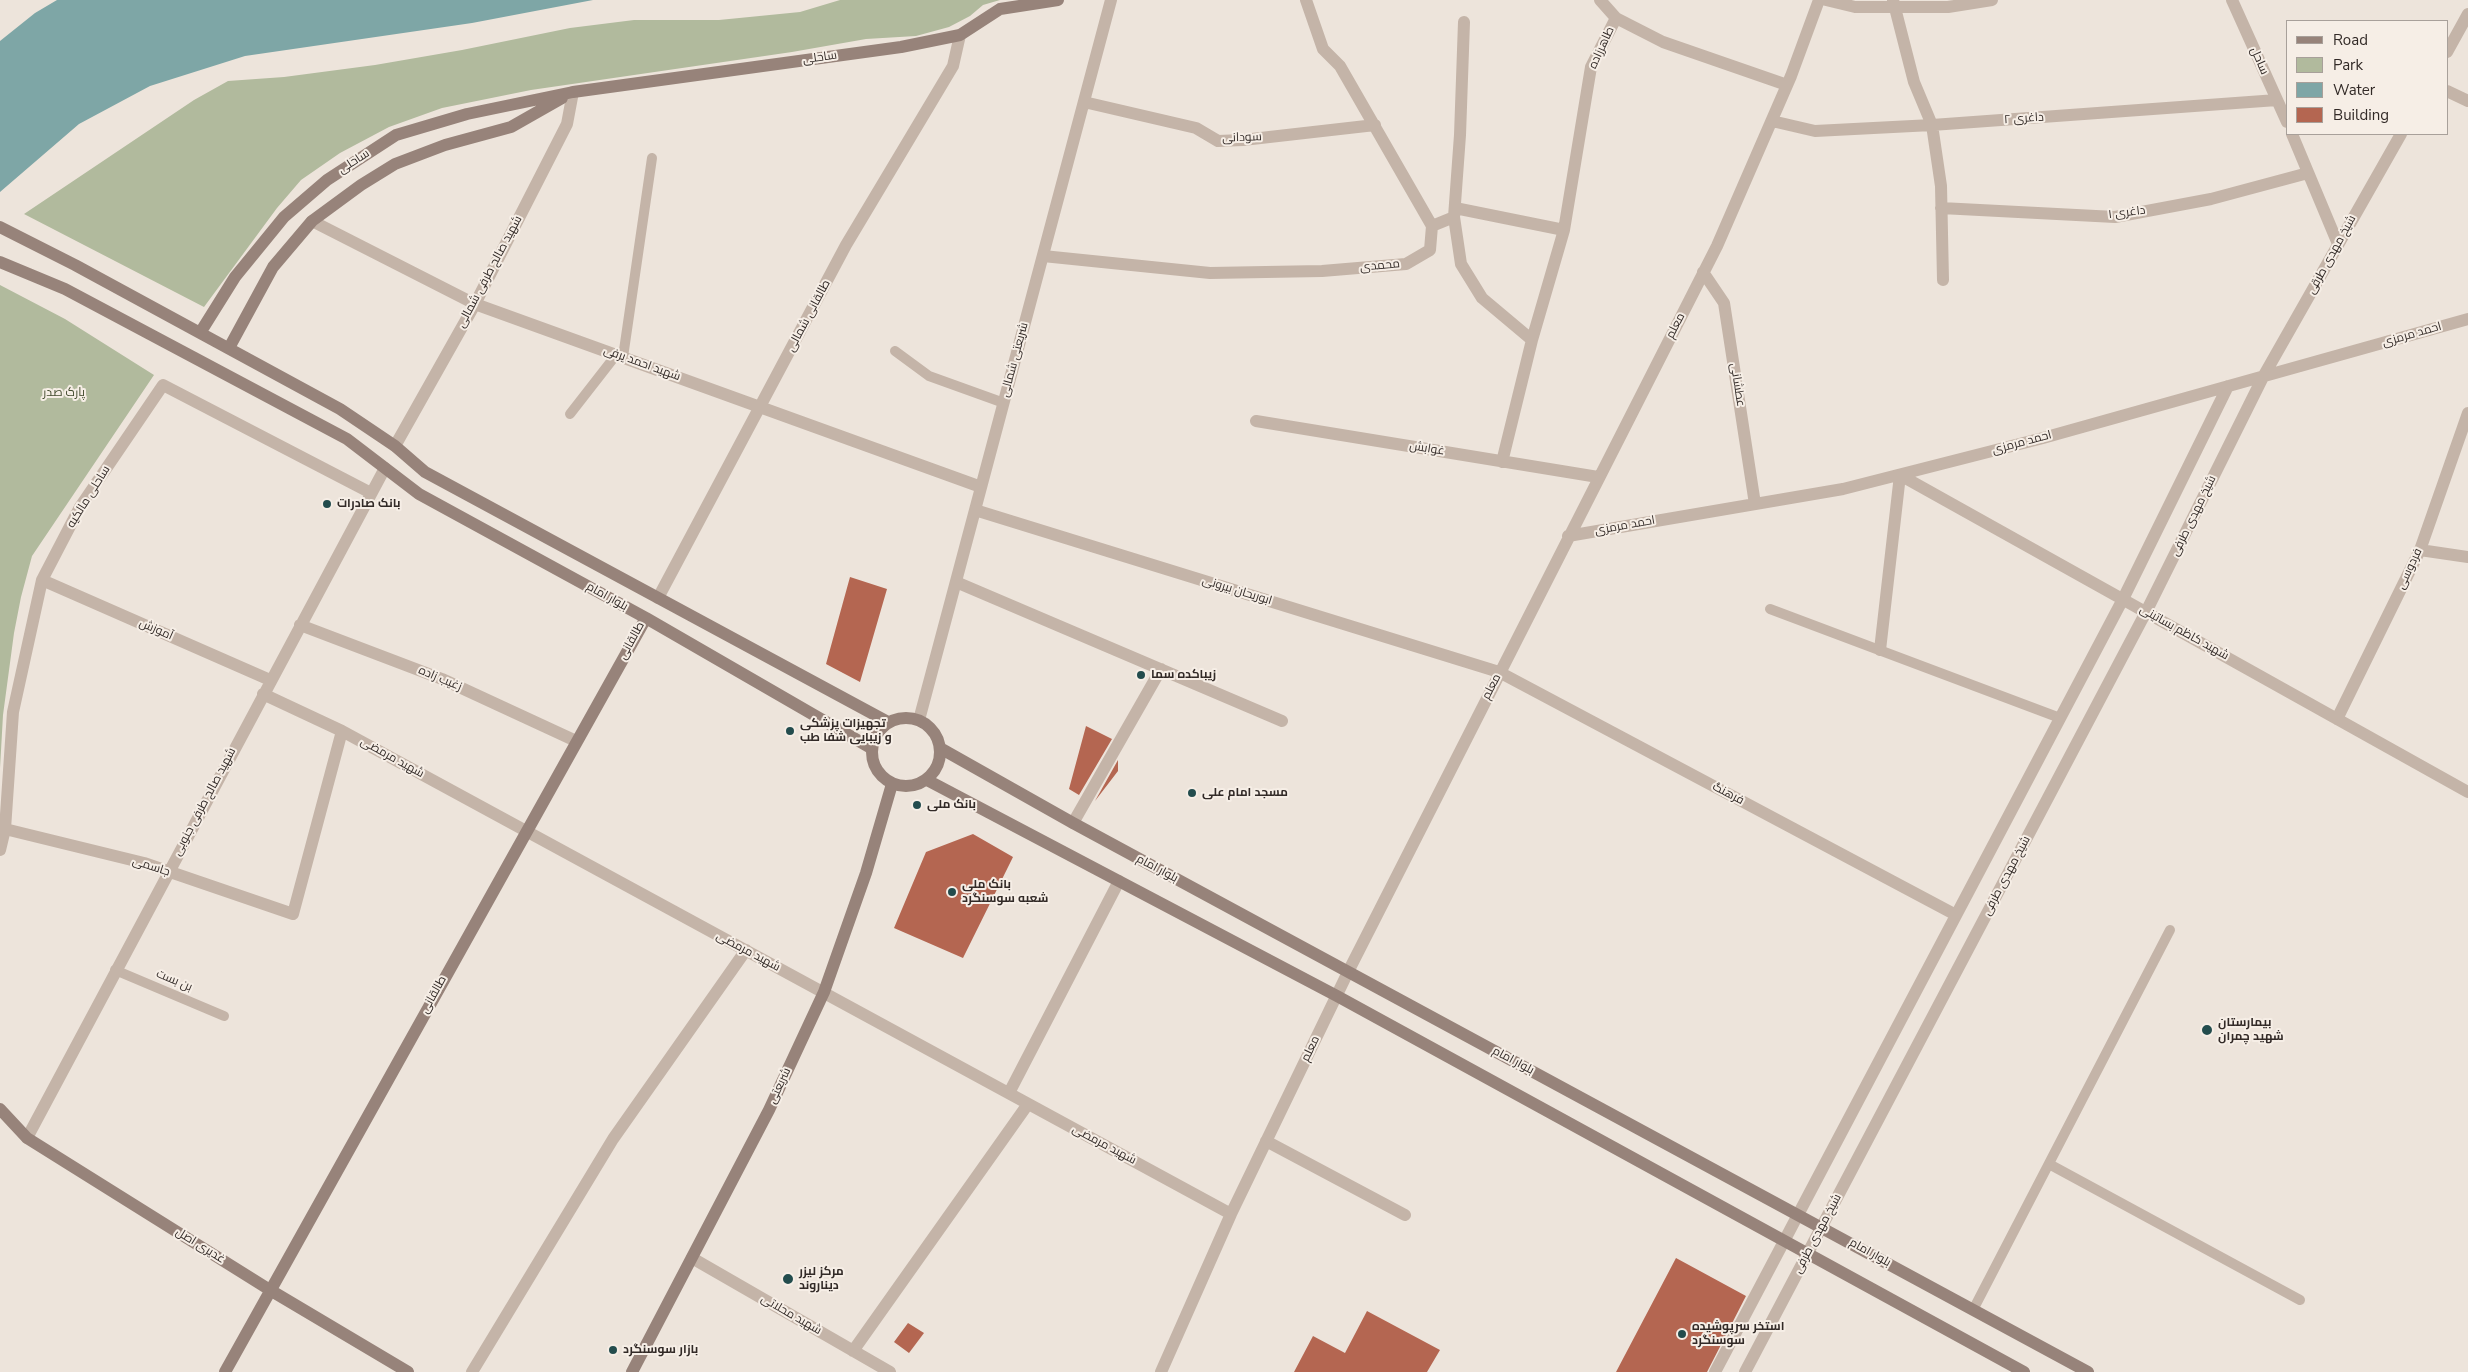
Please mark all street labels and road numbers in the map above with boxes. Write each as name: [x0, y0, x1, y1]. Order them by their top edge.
street label: طاهرزاده: [1586, 25, 1618, 71]
street label: ساحل: [2247, 45, 2271, 77]
street label: ساحلی: [802, 48, 838, 68]
street label: داغری ۲: [2004, 110, 2044, 128]
street label: سودانی: [1222, 130, 1262, 146]
street label: ساحلی: [336, 147, 372, 177]
street label: داغری ۱: [2108, 204, 2146, 222]
street label: شیخ مهدی طرقی: [2304, 213, 2360, 297]
street label: شهید صالح طرفی شمالی: [454, 214, 526, 330]
street label: محمدی: [1359, 257, 1401, 275]
street label: طالقانی شمالی: [784, 278, 834, 354]
street label: معلم: [1663, 311, 1689, 341]
street label: احمد مرمزی: [2381, 320, 2443, 350]
street label: شریعتی شمالی: [998, 321, 1032, 399]
street label: شهید احمد یرفی: [602, 343, 682, 385]
street label: عطشانی: [1726, 362, 1748, 408]
street label: احمد مرمزی: [1991, 428, 2053, 458]
street label: غوابش: [1408, 439, 1446, 459]
street label: ساحلی مالکیه: [64, 463, 114, 531]
street label: شیخ مهدی طرفی: [2168, 473, 2220, 559]
street label: احمد مرمزی: [1594, 514, 1656, 538]
street label: فردوسی: [2394, 546, 2426, 592]
street label: ابوریحان بیرونی: [1200, 574, 1274, 608]
street label: بلوار امام: [584, 580, 630, 614]
street label: شهید کاظم بساتینی: [2137, 603, 2231, 663]
street label: آموزش: [137, 616, 175, 644]
street label: طالقانی: [616, 620, 648, 662]
street label: زغیب زاده: [416, 663, 464, 695]
street label: معلم: [1479, 672, 1505, 702]
street label: شهید مرمضی: [358, 735, 426, 781]
street label: شهید صالح طرفی جنوبی: [170, 746, 240, 858]
street label: فرهنگ: [1710, 780, 1746, 808]
street label: شیخ مهدی طرفی: [1980, 834, 2034, 918]
street label: بلوار امام: [1134, 852, 1180, 886]
street label: جاسمی: [130, 854, 172, 880]
street label: شهید مرمضی: [713, 929, 783, 975]
street label: بن بست: [154, 967, 194, 995]
street label: طالقانی: [418, 974, 450, 1016]
street label: معلم: [1299, 1034, 1323, 1064]
street label: بلوار امام: [1490, 1044, 1536, 1078]
street label: شریعتی: [765, 1066, 795, 1106]
street label: شهید مرمضی: [1069, 1122, 1139, 1168]
street label: شیخ مهدی طرفی: [1791, 1192, 1845, 1276]
street label: غدیری اصل: [173, 1225, 227, 1267]
street label: بلوار امام: [1847, 1236, 1893, 1270]
street label: شهید محلاتی: [758, 1292, 824, 1338]

